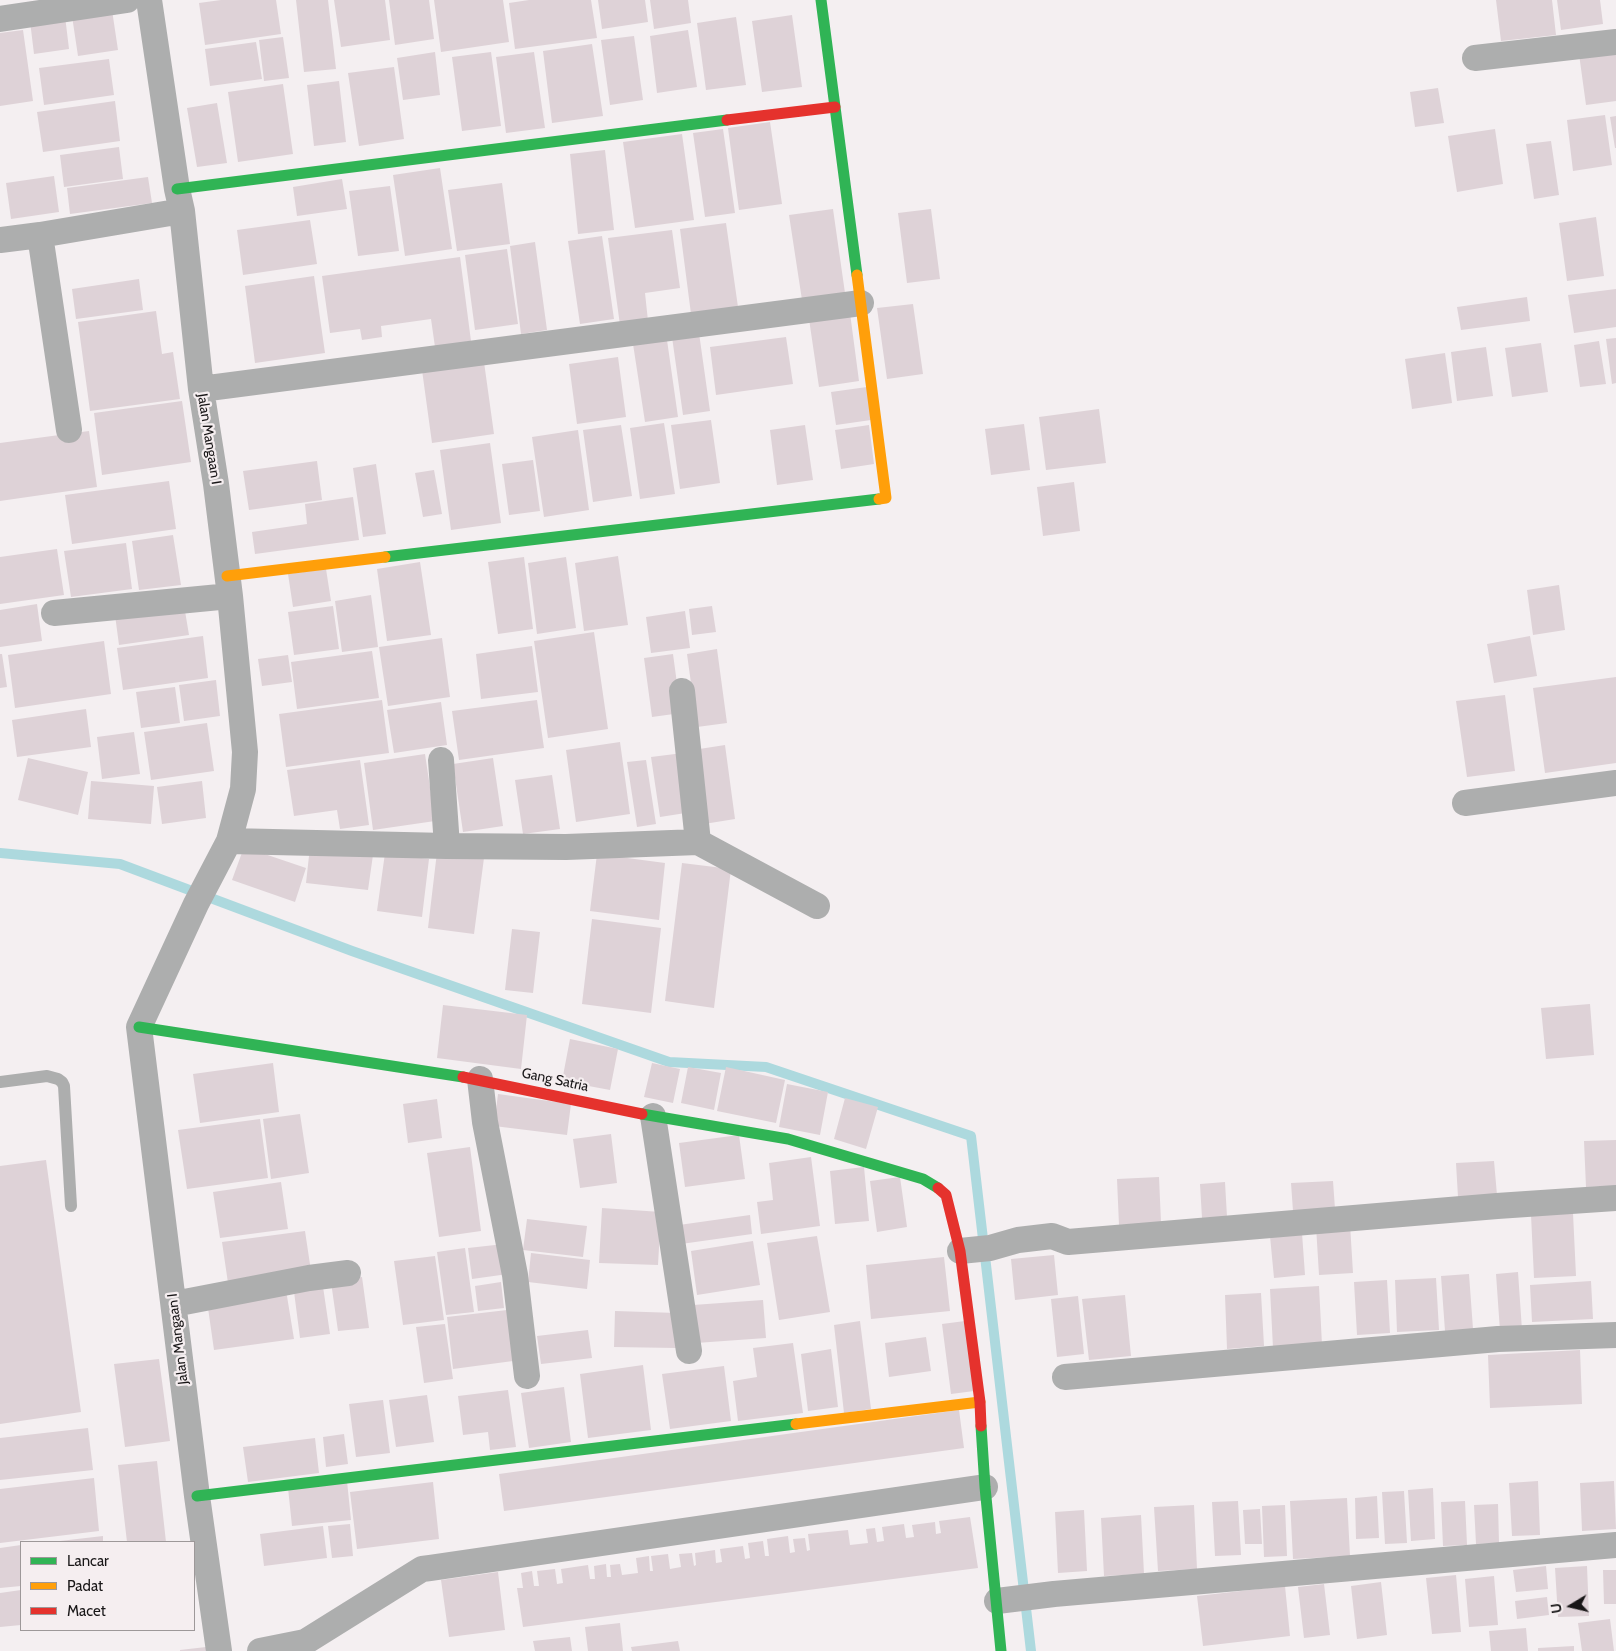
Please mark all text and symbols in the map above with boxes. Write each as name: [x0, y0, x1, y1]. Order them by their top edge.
street label: Jalan Mangaan I: [194, 392, 224, 486]
street label: Gang Satria: [520, 1065, 590, 1095]
street label: Jalan Mangaan I: [164, 1292, 192, 1386]
legend: [20, 1541, 195, 1631]
text: Lancar: [67, 1552, 109, 1570]
text: Padat: [67, 1577, 103, 1595]
north arrow: [1546, 1581, 1596, 1631]
text: Macet: [67, 1602, 106, 1620]
text: U: [1547, 1602, 1566, 1615]

